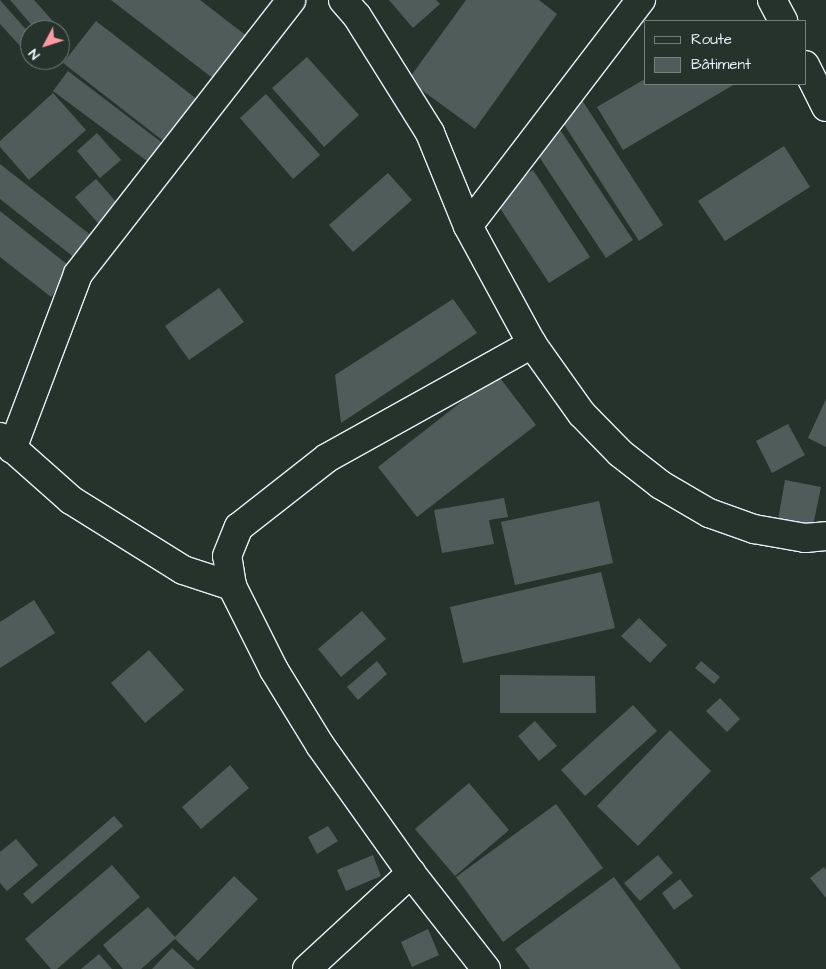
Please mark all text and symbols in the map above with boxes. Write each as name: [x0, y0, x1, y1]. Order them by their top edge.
north arrow: [20, 20, 70, 70]
legend: [644, 20, 806, 85]
text: Route: [691, 29, 732, 50]
text: N: [24, 44, 45, 64]
text: Bâtiment: [691, 54, 751, 75]

